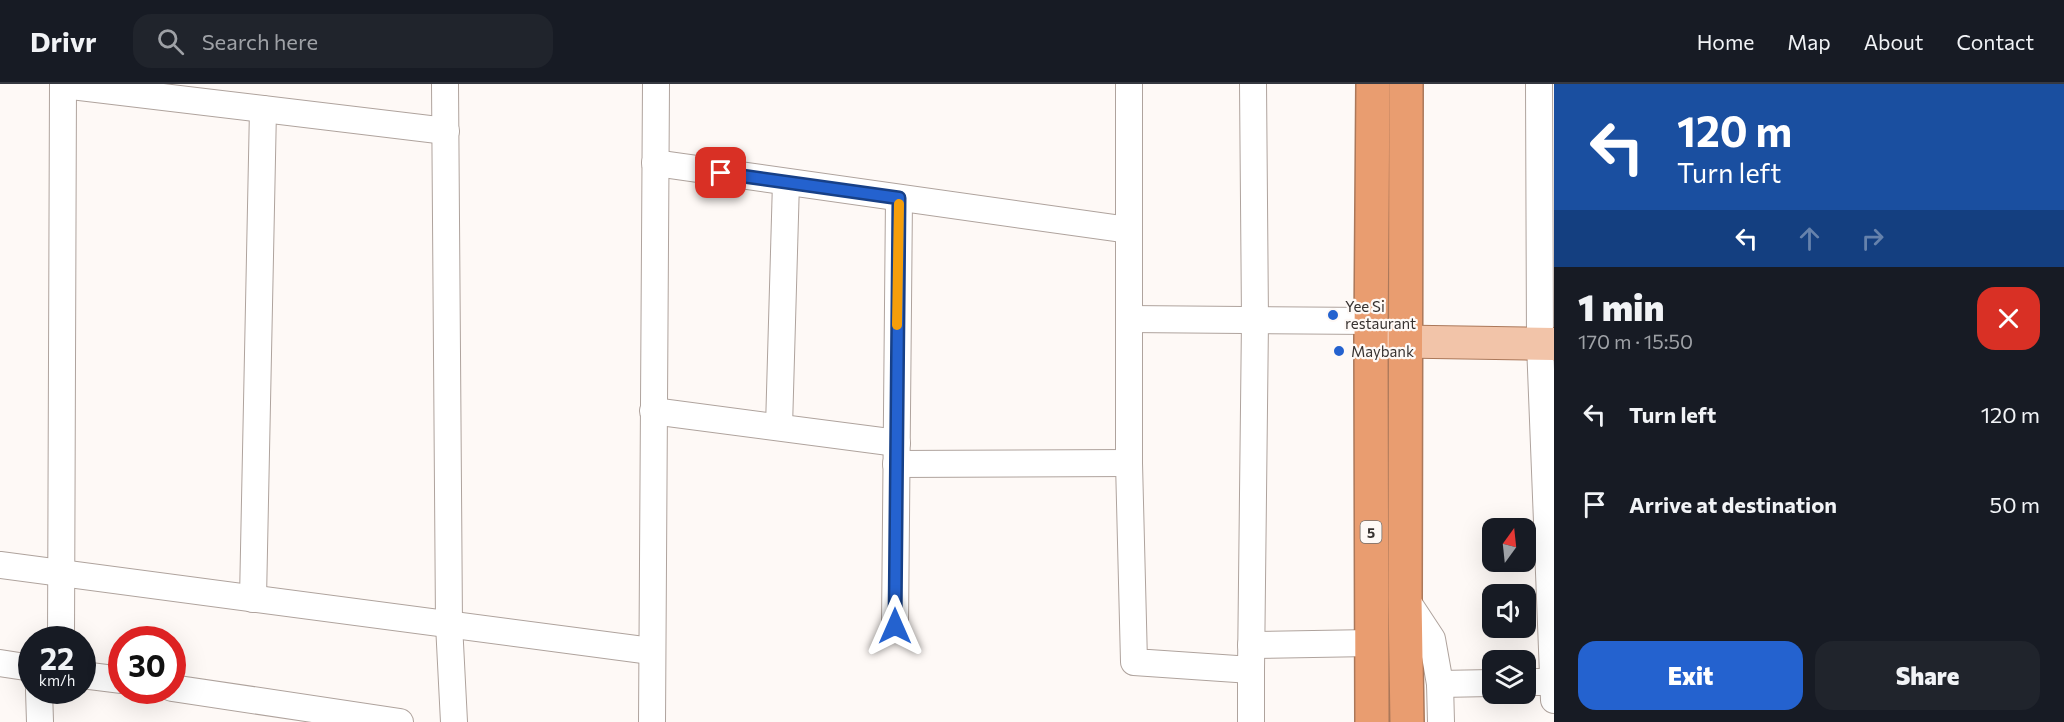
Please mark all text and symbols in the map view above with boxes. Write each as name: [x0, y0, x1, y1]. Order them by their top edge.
search box: [133, 14, 553, 68]
text: Drivr: [30, 24, 97, 58]
icon: search: [154, 25, 187, 58]
text: Search here: [202, 28, 318, 55]
text: Home: [1697, 29, 1754, 54]
text: Map: [1787, 29, 1831, 54]
text: About: [1864, 29, 1923, 54]
text: Contact: [1956, 29, 2034, 54]
text: 120 m: [1677, 104, 1792, 156]
icon: left: [1578, 108, 1656, 186]
pin: [695, 147, 746, 198]
icon: arrive: [704, 156, 737, 189]
text: Turn left: [1677, 156, 1781, 189]
icon: left: [1730, 222, 1763, 255]
icon: ahead: [1793, 222, 1826, 255]
icon: right: [1856, 222, 1889, 255]
text: 1 min: [1578, 284, 1664, 328]
button: close: [1977, 287, 2040, 350]
place label: Yee Si restaurant: [1345, 297, 1416, 332]
marker: Yee Si restaurant: [1326, 308, 1340, 322]
text: 170 m · 15:50: [1578, 329, 1693, 353]
place label: Maybank: [1351, 342, 1414, 360]
marker: Maybank: [1332, 344, 1346, 358]
icon: left: [1578, 398, 1611, 431]
text: Turn left: [1629, 401, 1716, 428]
text: 120 m: [1981, 401, 2040, 428]
icon: arrive: [1578, 488, 1611, 521]
text: Arrive at destination: [1629, 491, 1837, 518]
text: 50 m: [1990, 491, 2040, 518]
north arrow: [1482, 518, 1536, 572]
map controls: [1482, 518, 1536, 704]
road number: 5: [1360, 521, 1382, 543]
button: sound: [1482, 584, 1536, 638]
position arrow: [863, 594, 927, 658]
speed limit sign: 30: [108, 626, 186, 704]
text: 22: [40, 639, 74, 676]
button: Exit: [1578, 641, 1803, 710]
button: Share: [1815, 641, 2040, 710]
button: layers: [1482, 650, 1536, 704]
text: km/h: [39, 671, 75, 689]

